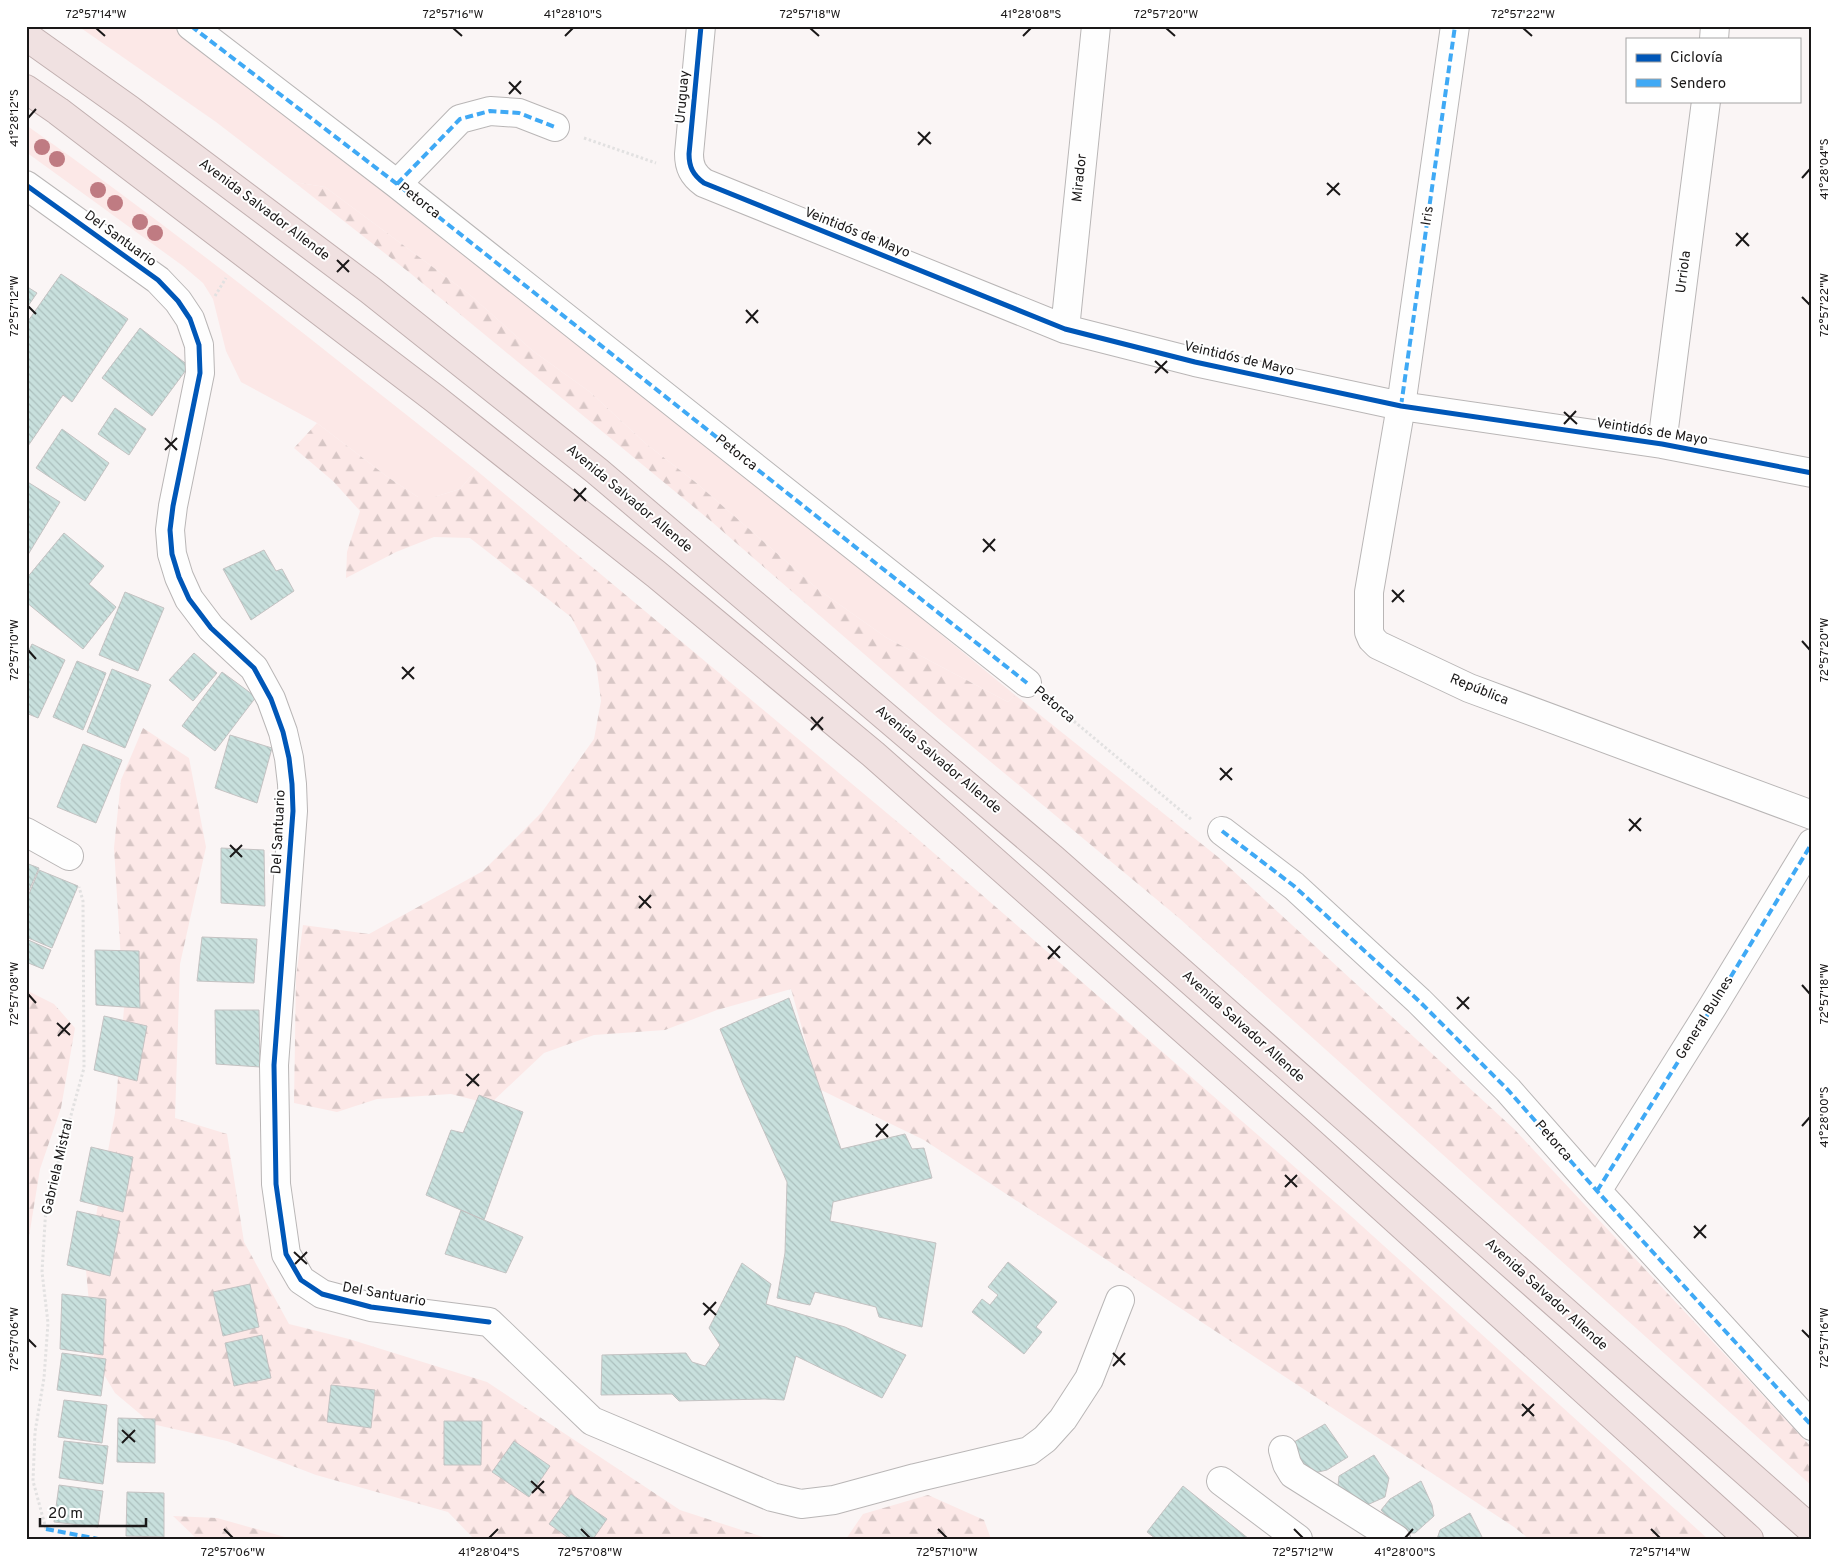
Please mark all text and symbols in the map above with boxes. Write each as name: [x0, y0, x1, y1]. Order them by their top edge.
text: 72°57'14"W: [65, 7, 127, 23]
text: 72°57'16"W: [422, 7, 484, 23]
text: 41°28'10"S: [544, 7, 602, 23]
text: 72°57'18"W: [779, 7, 841, 23]
text: 41°28'08"S: [1000, 7, 1062, 23]
text: 72°57'20"W: [1134, 7, 1198, 23]
text: 72°57'22"W: [1491, 7, 1555, 23]
legend: [1626, 38, 1800, 102]
text: Ciclovía: [1670, 49, 1723, 68]
street label: Uruguay: [672, 70, 694, 124]
text: Sendero: [1670, 75, 1726, 94]
text: 41°28'12"S: [7, 89, 23, 147]
text: 41°28'04"S: [1817, 138, 1833, 200]
street label: Mirador: [1069, 152, 1091, 203]
street label: Avenida Salvador Allende: [195, 155, 333, 265]
street label: Petorca: [395, 179, 443, 223]
street label: Veintidós de Mayo: [802, 204, 913, 262]
street label: Iris: [1418, 205, 1438, 227]
street label: Del Santuario: [81, 207, 159, 271]
street label: Urriola: [1673, 250, 1695, 294]
text: 72°57'22"W: [1817, 273, 1833, 337]
text: 72°57'12"W: [7, 275, 23, 337]
street label: Veintidós de Mayo: [1182, 338, 1296, 380]
street label: Veintidós de Mayo: [1595, 415, 1709, 449]
street label: Petorca: [712, 431, 760, 475]
street label: Avenida Salvador Allende: [563, 441, 695, 557]
text: 72°57'20"W: [1817, 618, 1833, 682]
text: 72°57'10"W: [7, 619, 23, 681]
street label: República: [1447, 671, 1511, 709]
street label: Petorca: [1030, 683, 1078, 727]
street label: Avenida Salvador Allende: [872, 702, 1004, 818]
street label: Del Santuario: [268, 789, 290, 875]
text: 72°57'08"W: [7, 962, 23, 1026]
text: 72°57'18"W: [1817, 963, 1833, 1025]
street label: Avenida Salvador Allende: [1178, 967, 1308, 1087]
street label: General Bulnes: [1673, 973, 1737, 1063]
text: 41°28'00"S: [1817, 1086, 1833, 1148]
street label: Gabriela Mistral: [39, 1117, 77, 1217]
street label: Petorca: [1531, 1117, 1575, 1165]
street label: Avenida Salvador Allende: [1481, 1235, 1611, 1355]
street label: Del Santuario: [341, 1279, 427, 1311]
text: 72°57'06"W: [7, 1307, 23, 1371]
text: 72°57'16"W: [1817, 1307, 1833, 1369]
scale bar: [40, 1495, 146, 1527]
text: 20 m: [48, 1505, 83, 1524]
text: 72°57'06"W: [201, 1545, 265, 1561]
text: 41°28'04"S: [458, 1545, 520, 1561]
text: 72°57'08"W: [558, 1545, 622, 1561]
text: 72°57'10"W: [916, 1545, 978, 1561]
text: 72°57'12"W: [1272, 1545, 1334, 1561]
text: 41°28'00"S: [1374, 1545, 1436, 1561]
text: 72°57'14"W: [1629, 1545, 1691, 1561]

